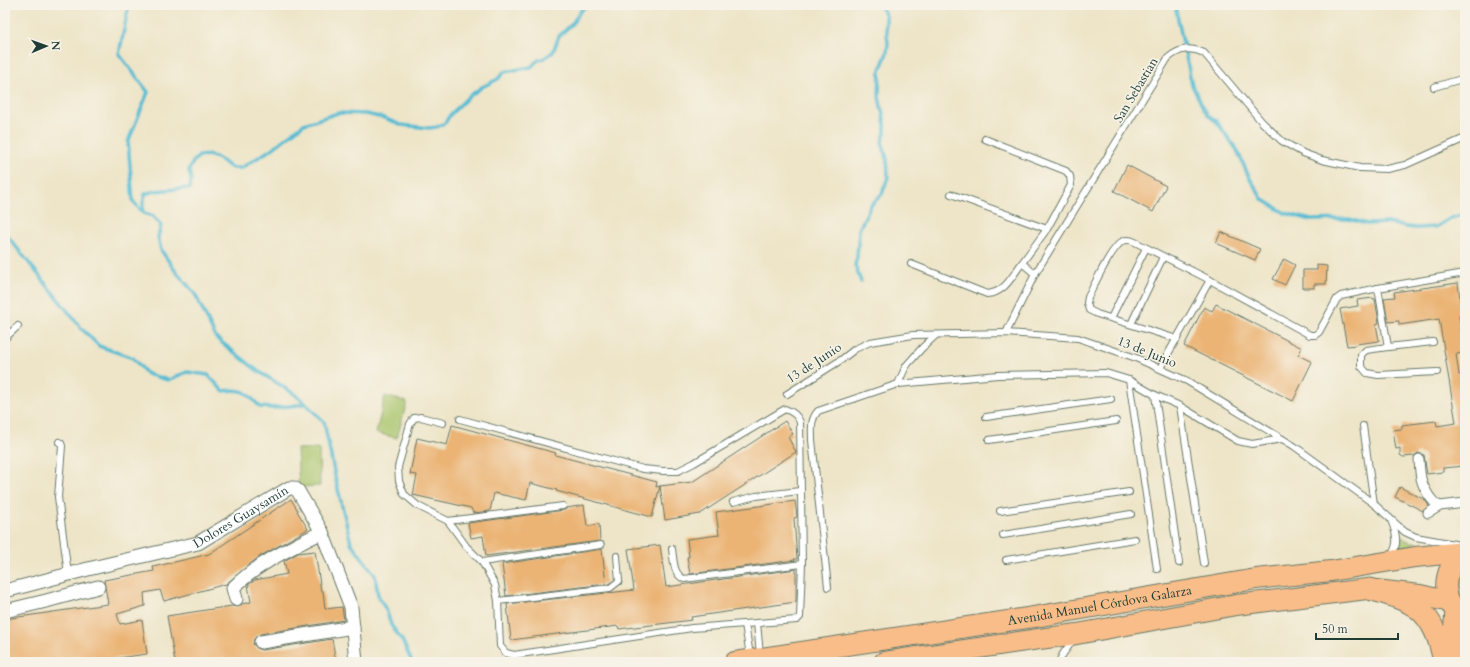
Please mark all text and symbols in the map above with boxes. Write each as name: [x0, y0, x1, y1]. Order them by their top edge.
north arrow: [26, 26, 66, 66]
text: N: [48, 41, 63, 51]
street label: San Sebastian: [1109, 53, 1163, 126]
street label: 13 de Junio: [1115, 332, 1179, 372]
street label: 13 de Junio: [783, 338, 845, 388]
street label: Dolores Guaysamín: [190, 481, 292, 553]
street label: Avenida Manuel Córdova Galarza: [1006, 581, 1193, 630]
scale bar: [1316, 615, 1398, 641]
text: 50 m: [1322, 621, 1349, 637]

